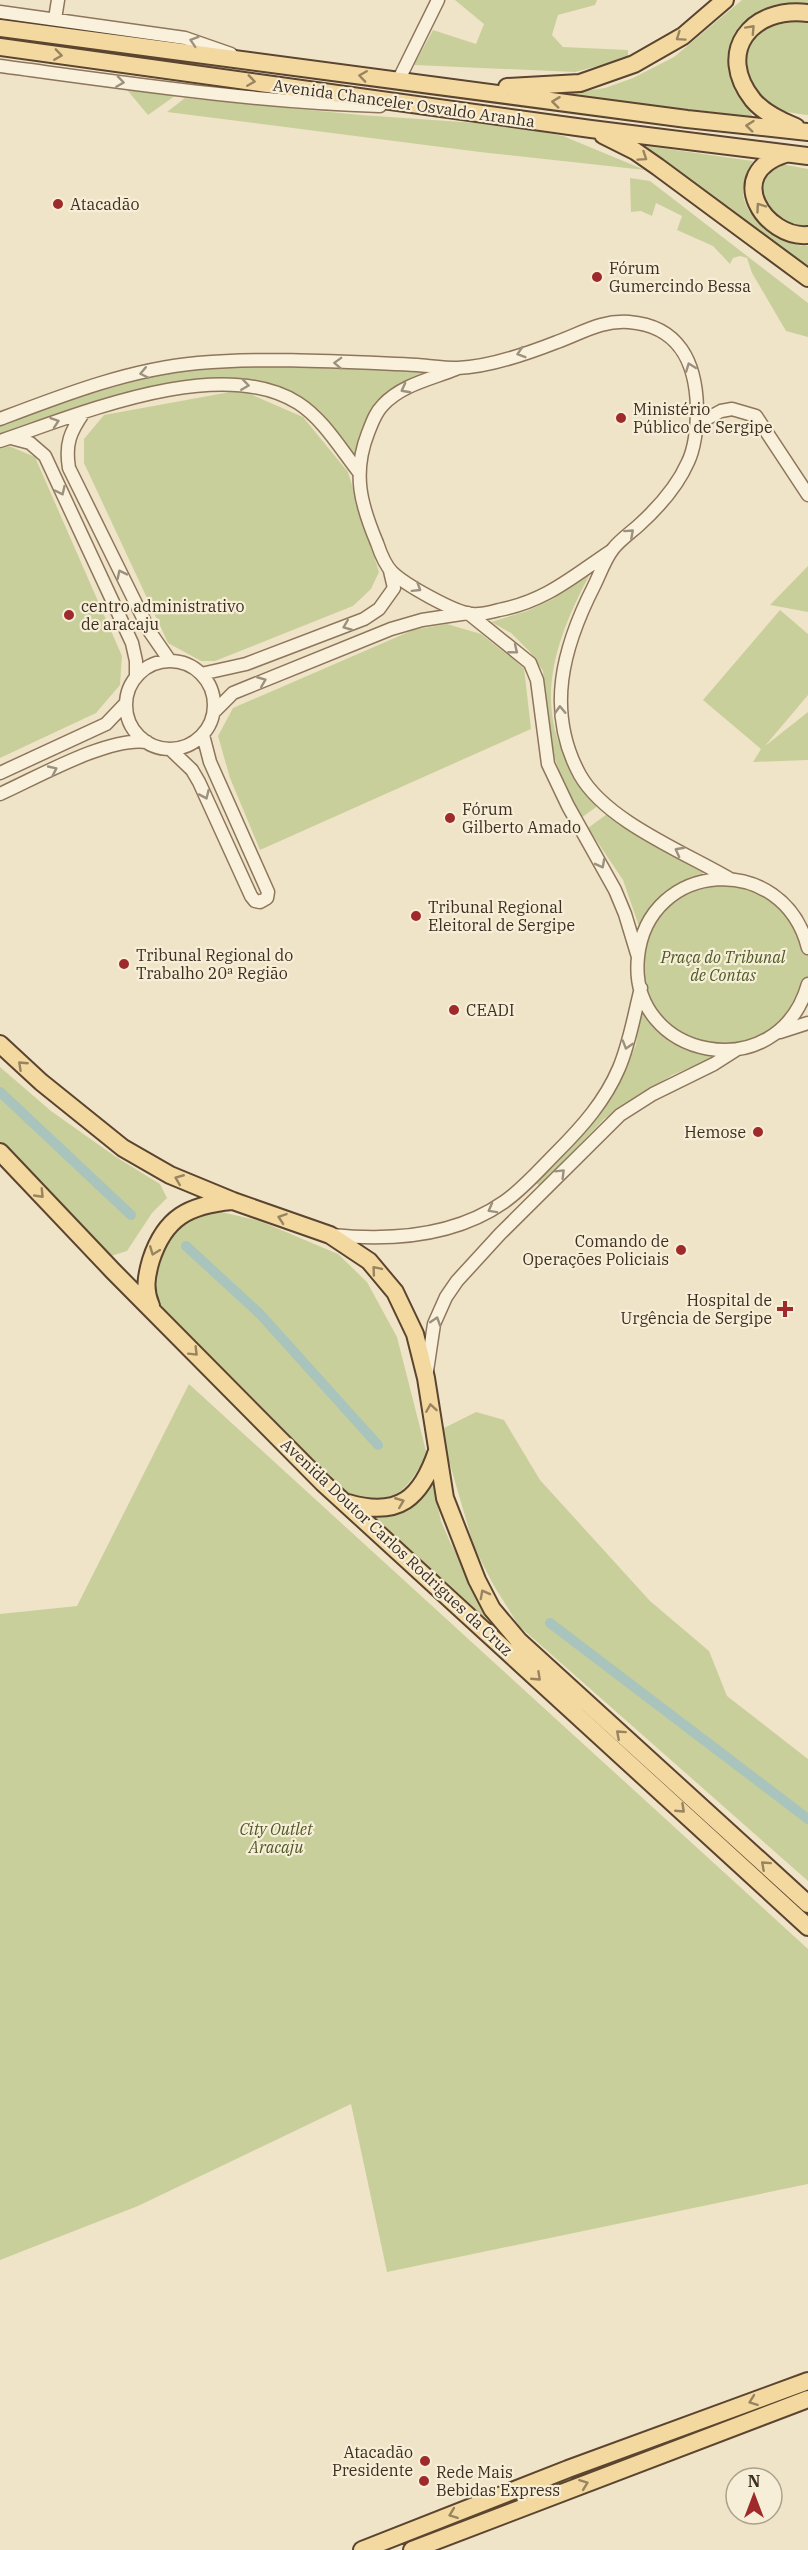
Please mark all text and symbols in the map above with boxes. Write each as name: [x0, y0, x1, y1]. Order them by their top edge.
one-way arrow: [744, 25, 755, 35]
one-way arrow: [676, 30, 687, 41]
one-way arrow: [189, 36, 200, 48]
one-way arrow: [53, 48, 63, 61]
one-way arrow: [358, 71, 368, 83]
one-way arrow: [116, 75, 125, 87]
one-way arrow: [247, 75, 256, 87]
street label: Avenida Chanceler Osvaldo Aranha: [272, 75, 537, 131]
one-way arrow: [552, 96, 561, 109]
one-way arrow: [745, 120, 754, 133]
one-way arrow: [636, 150, 647, 161]
place label: Atacadão: [70, 194, 140, 214]
marker: Atacadão: [51, 197, 65, 211]
one-way arrow: [756, 203, 767, 214]
place label: Fórum Gumercindo Bessa: [609, 258, 751, 296]
marker: Fórum Gumercindo Bessa: [590, 270, 604, 284]
one-way arrow: [516, 346, 527, 358]
one-way arrow: [334, 357, 343, 370]
one-way arrow: [685, 362, 697, 373]
one-way arrow: [139, 366, 149, 379]
one-way arrow: [241, 379, 250, 391]
one-way arrow: [401, 382, 411, 393]
place label: Ministério Público de Sergipe: [633, 399, 773, 437]
marker: Ministério Público de Sergipe: [614, 411, 628, 425]
one-way arrow: [50, 417, 60, 429]
one-way arrow: [53, 484, 65, 495]
one-way arrow: [623, 530, 634, 541]
one-way arrow: [117, 569, 128, 580]
one-way arrow: [411, 581, 422, 592]
place label: centro administrativo de aracaju: [81, 596, 245, 634]
marker: centro administrativo de aracaju: [62, 608, 76, 622]
one-way arrow: [343, 619, 354, 631]
one-way arrow: [507, 642, 518, 653]
one-way arrow: [256, 676, 267, 688]
one-way arrow: [554, 705, 567, 714]
one-way arrow: [47, 765, 58, 777]
one-way arrow: [198, 788, 210, 799]
place label: Fórum Gilberto Amado: [462, 799, 581, 837]
marker: Fórum Gilberto Amado: [443, 811, 457, 825]
one-way arrow: [674, 847, 685, 858]
one-way arrow: [594, 857, 605, 868]
place label: Tribunal Regional Eleitoral de Sergipe: [428, 897, 575, 935]
marker: Tribunal Regional Eleitoral de Sergipe: [409, 909, 423, 923]
place label: Tribunal Regional do Trabalho 20ª Região: [136, 945, 293, 983]
park label: Praça do Tribunal de Contas: [660, 947, 786, 985]
marker: Tribunal Regional do Trabalho 20ª Região: [117, 957, 131, 971]
place label: CEADI: [466, 1000, 514, 1020]
marker: CEADI: [447, 1003, 461, 1017]
one-way arrow: [622, 1039, 634, 1050]
one-way arrow: [18, 1061, 29, 1072]
place label: Hemose: [684, 1122, 746, 1142]
marker: Hemose: [751, 1125, 765, 1139]
one-way arrow: [553, 1169, 564, 1180]
one-way arrow: [174, 1174, 185, 1186]
one-way arrow: [33, 1187, 44, 1198]
one-way arrow: [488, 1201, 498, 1213]
one-way arrow: [277, 1212, 288, 1225]
place label: Comando de Operações Policiais: [522, 1231, 669, 1269]
marker: Comando de Operações Policiais: [674, 1243, 688, 1257]
one-way arrow: [149, 1245, 162, 1256]
one-way arrow: [372, 1266, 383, 1277]
place label: Hospital de Urgência de Sergipe: [621, 1290, 772, 1328]
marker: Hospital de Urgência de Sergipe: [776, 1300, 794, 1318]
one-way arrow: [429, 1316, 441, 1327]
one-way arrow: [188, 1345, 198, 1356]
one-way arrow: [425, 1403, 437, 1413]
street label: Avenida Doutor Carlos Rodrigues da Cruz: [277, 1434, 517, 1660]
one-way arrow: [394, 1497, 405, 1509]
one-way arrow: [480, 1590, 491, 1600]
one-way arrow: [531, 1670, 541, 1681]
one-way arrow: [617, 1730, 628, 1741]
one-way arrow: [674, 1802, 684, 1813]
park label: City Outlet Aracaju: [239, 1819, 314, 1857]
one-way arrow: [761, 1861, 771, 1872]
one-way arrow: [748, 2394, 759, 2406]
place label: Atacadão Presidente: [332, 2442, 413, 2480]
marker: Atacadão Presidente: [418, 2454, 432, 2468]
place label: Rede Mais Bebidas Express: [436, 2462, 560, 2500]
north arrow: [724, 2466, 784, 2526]
text: N: [748, 2471, 760, 2491]
marker: Rede Mais Bebidas Express: [417, 2474, 431, 2488]
one-way arrow: [578, 2479, 589, 2491]
one-way arrow: [448, 2507, 459, 2519]

